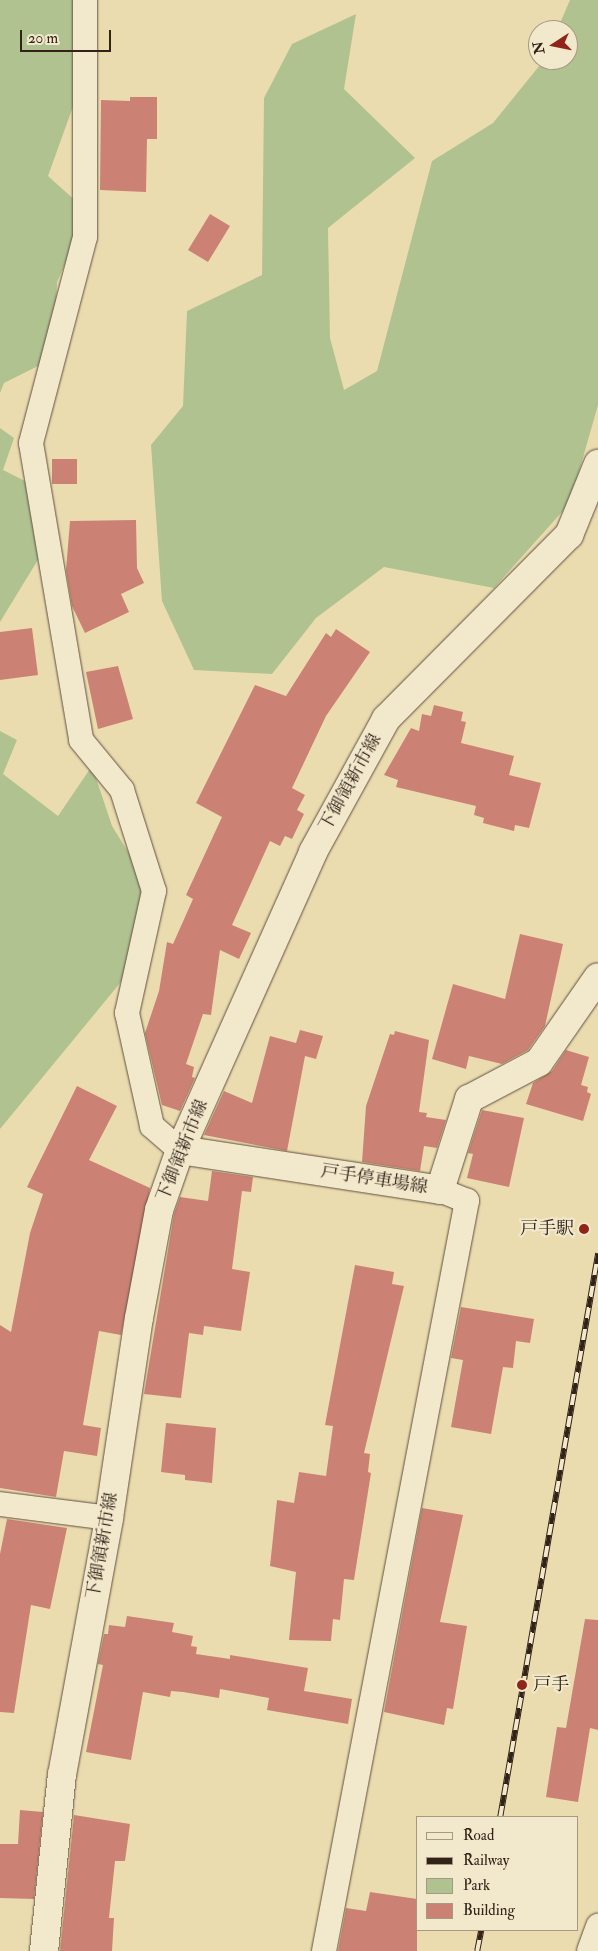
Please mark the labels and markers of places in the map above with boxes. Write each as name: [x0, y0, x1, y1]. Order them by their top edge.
place label: 戸手駅: [520, 1218, 574, 1240]
marker: 戸手駅: [578, 1223, 590, 1235]
place label: 戸手: [533, 1674, 569, 1696]
marker: 戸手: [515, 1678, 529, 1692]

